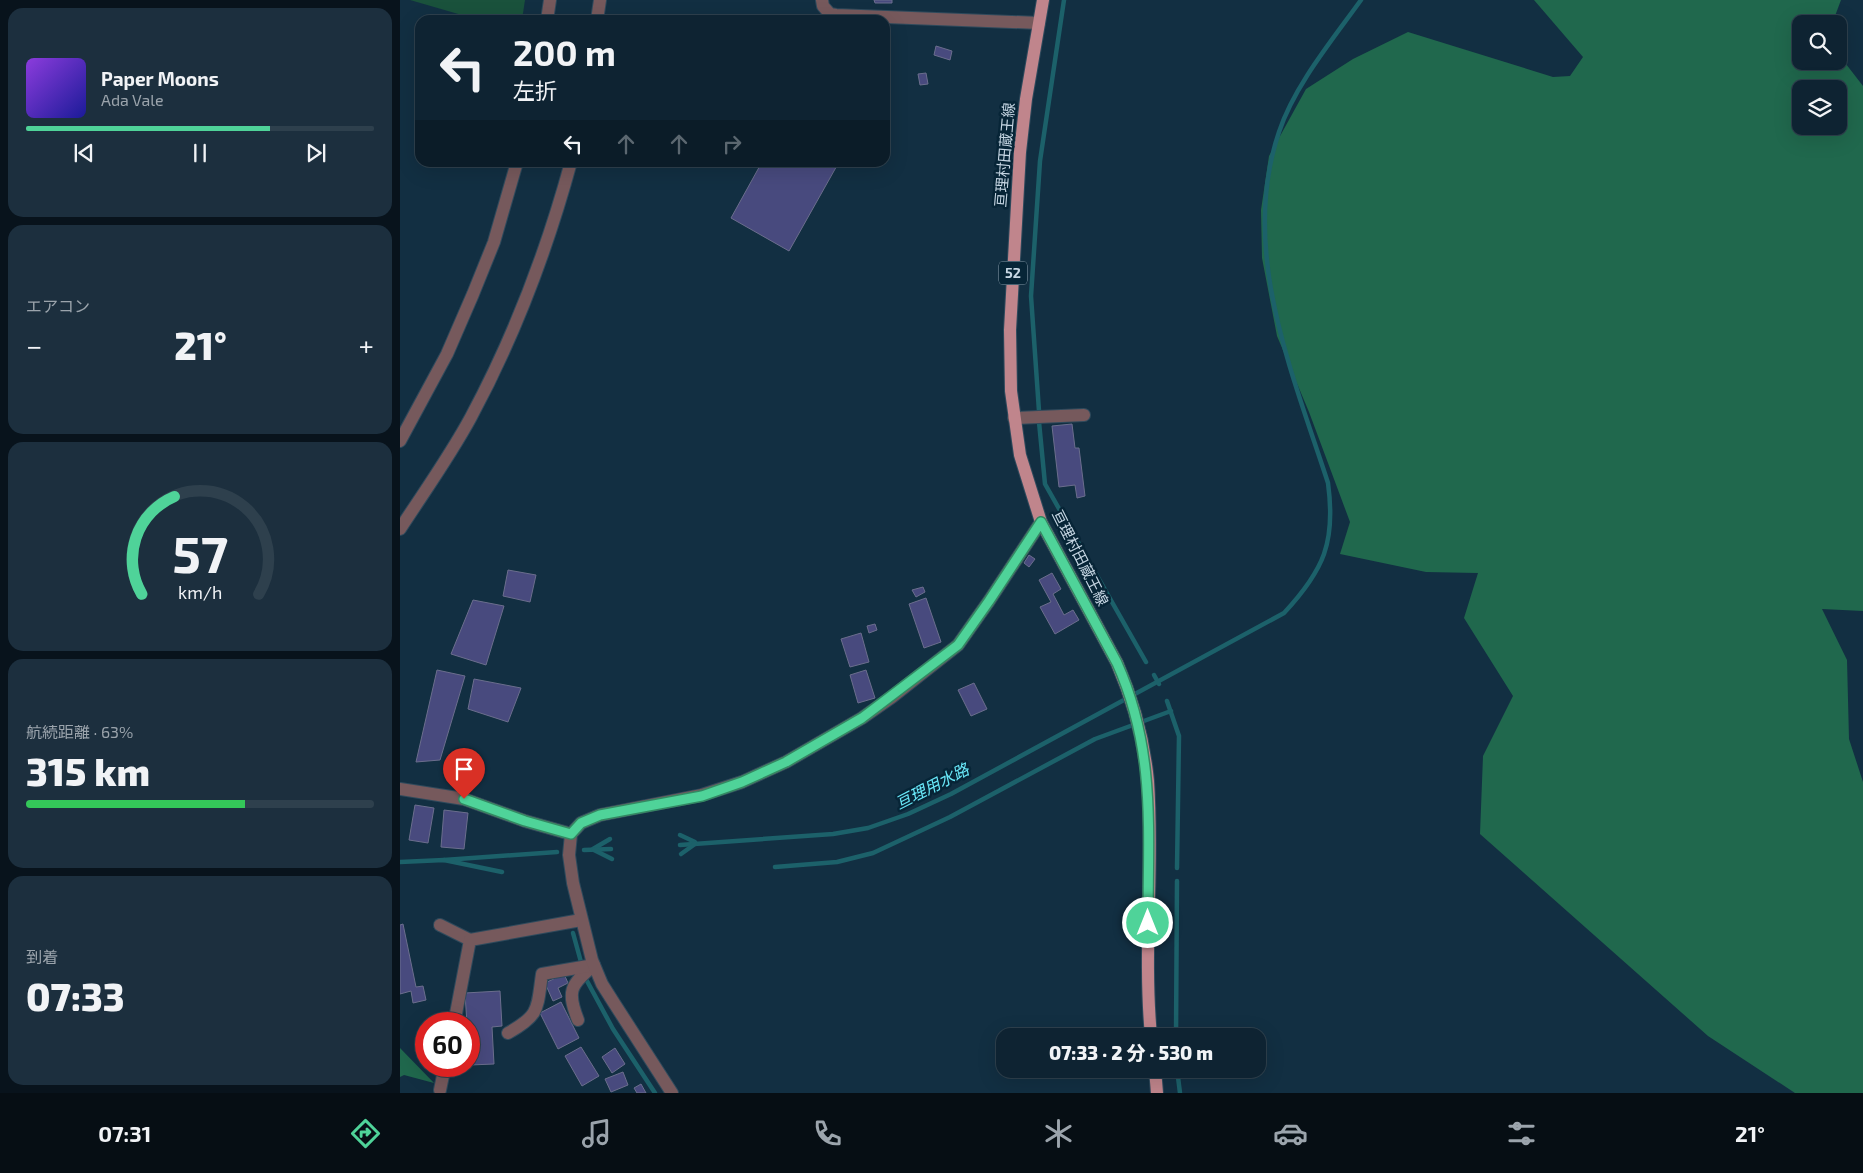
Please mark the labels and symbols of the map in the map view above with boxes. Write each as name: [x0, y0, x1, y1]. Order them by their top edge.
street label: 亘理村田蔵王線: [990, 102, 1018, 208]
road number: 52: [999, 262, 1027, 284]
street label: 亘理村田蔵王線: [1049, 507, 1113, 608]
pin: [443, 748, 485, 799]
water label: 亘理用水路: [892, 758, 974, 812]
position arrow: [1121, 896, 1173, 948]
speed limit sign: 60: [415, 1012, 480, 1077]

